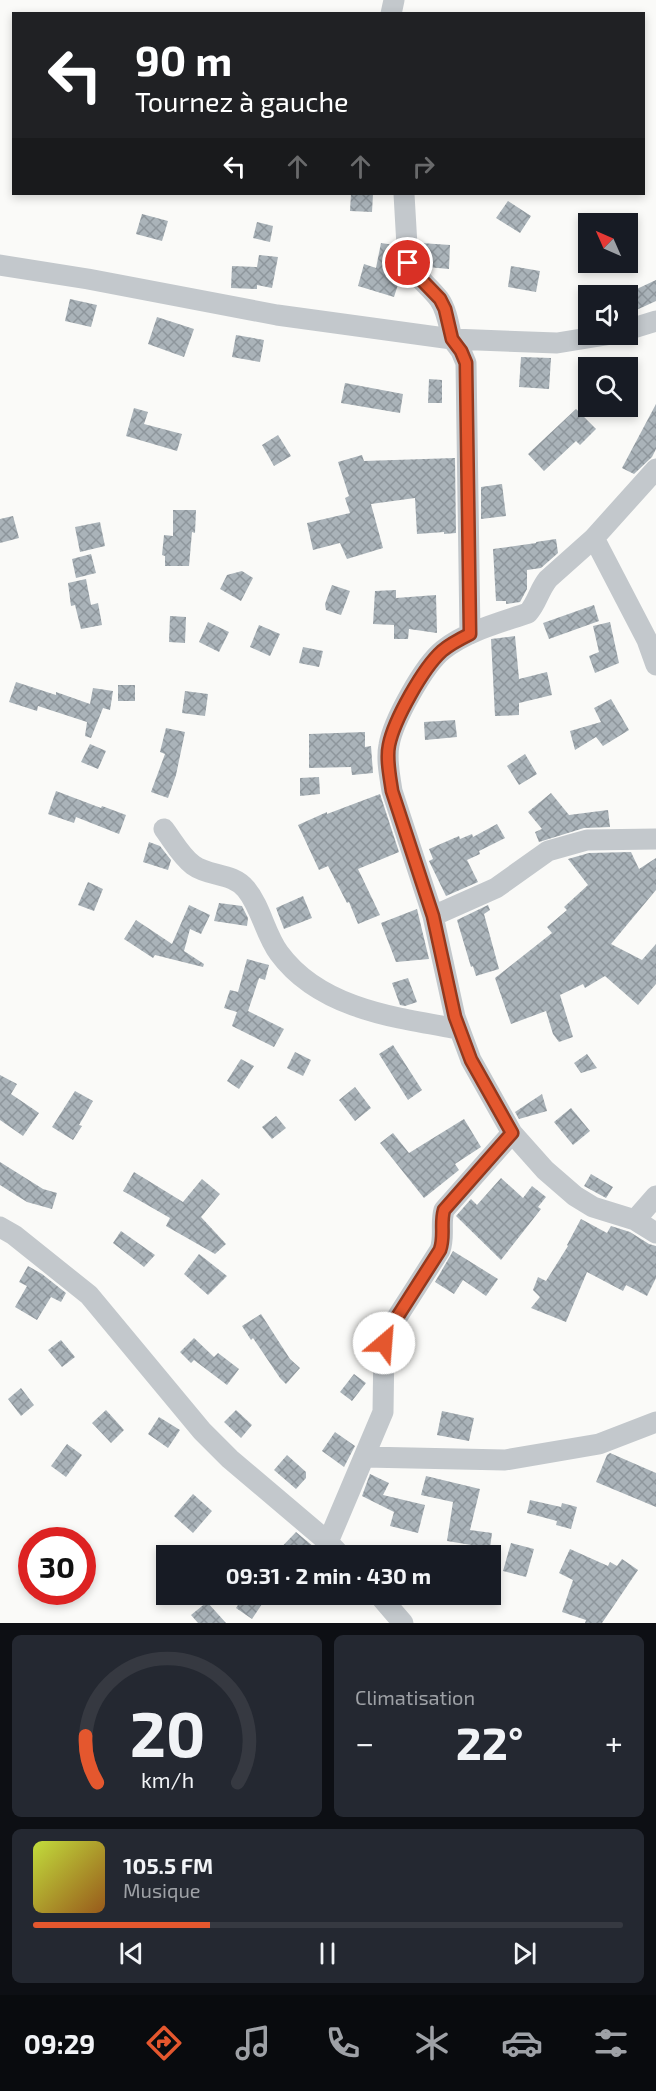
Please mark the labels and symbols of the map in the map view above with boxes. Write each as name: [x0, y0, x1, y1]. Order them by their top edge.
north arrow: [578, 213, 638, 273]
pin: [382, 237, 433, 288]
position arrow: [352, 1311, 416, 1375]
speed limit sign: 30: [18, 1527, 96, 1605]

